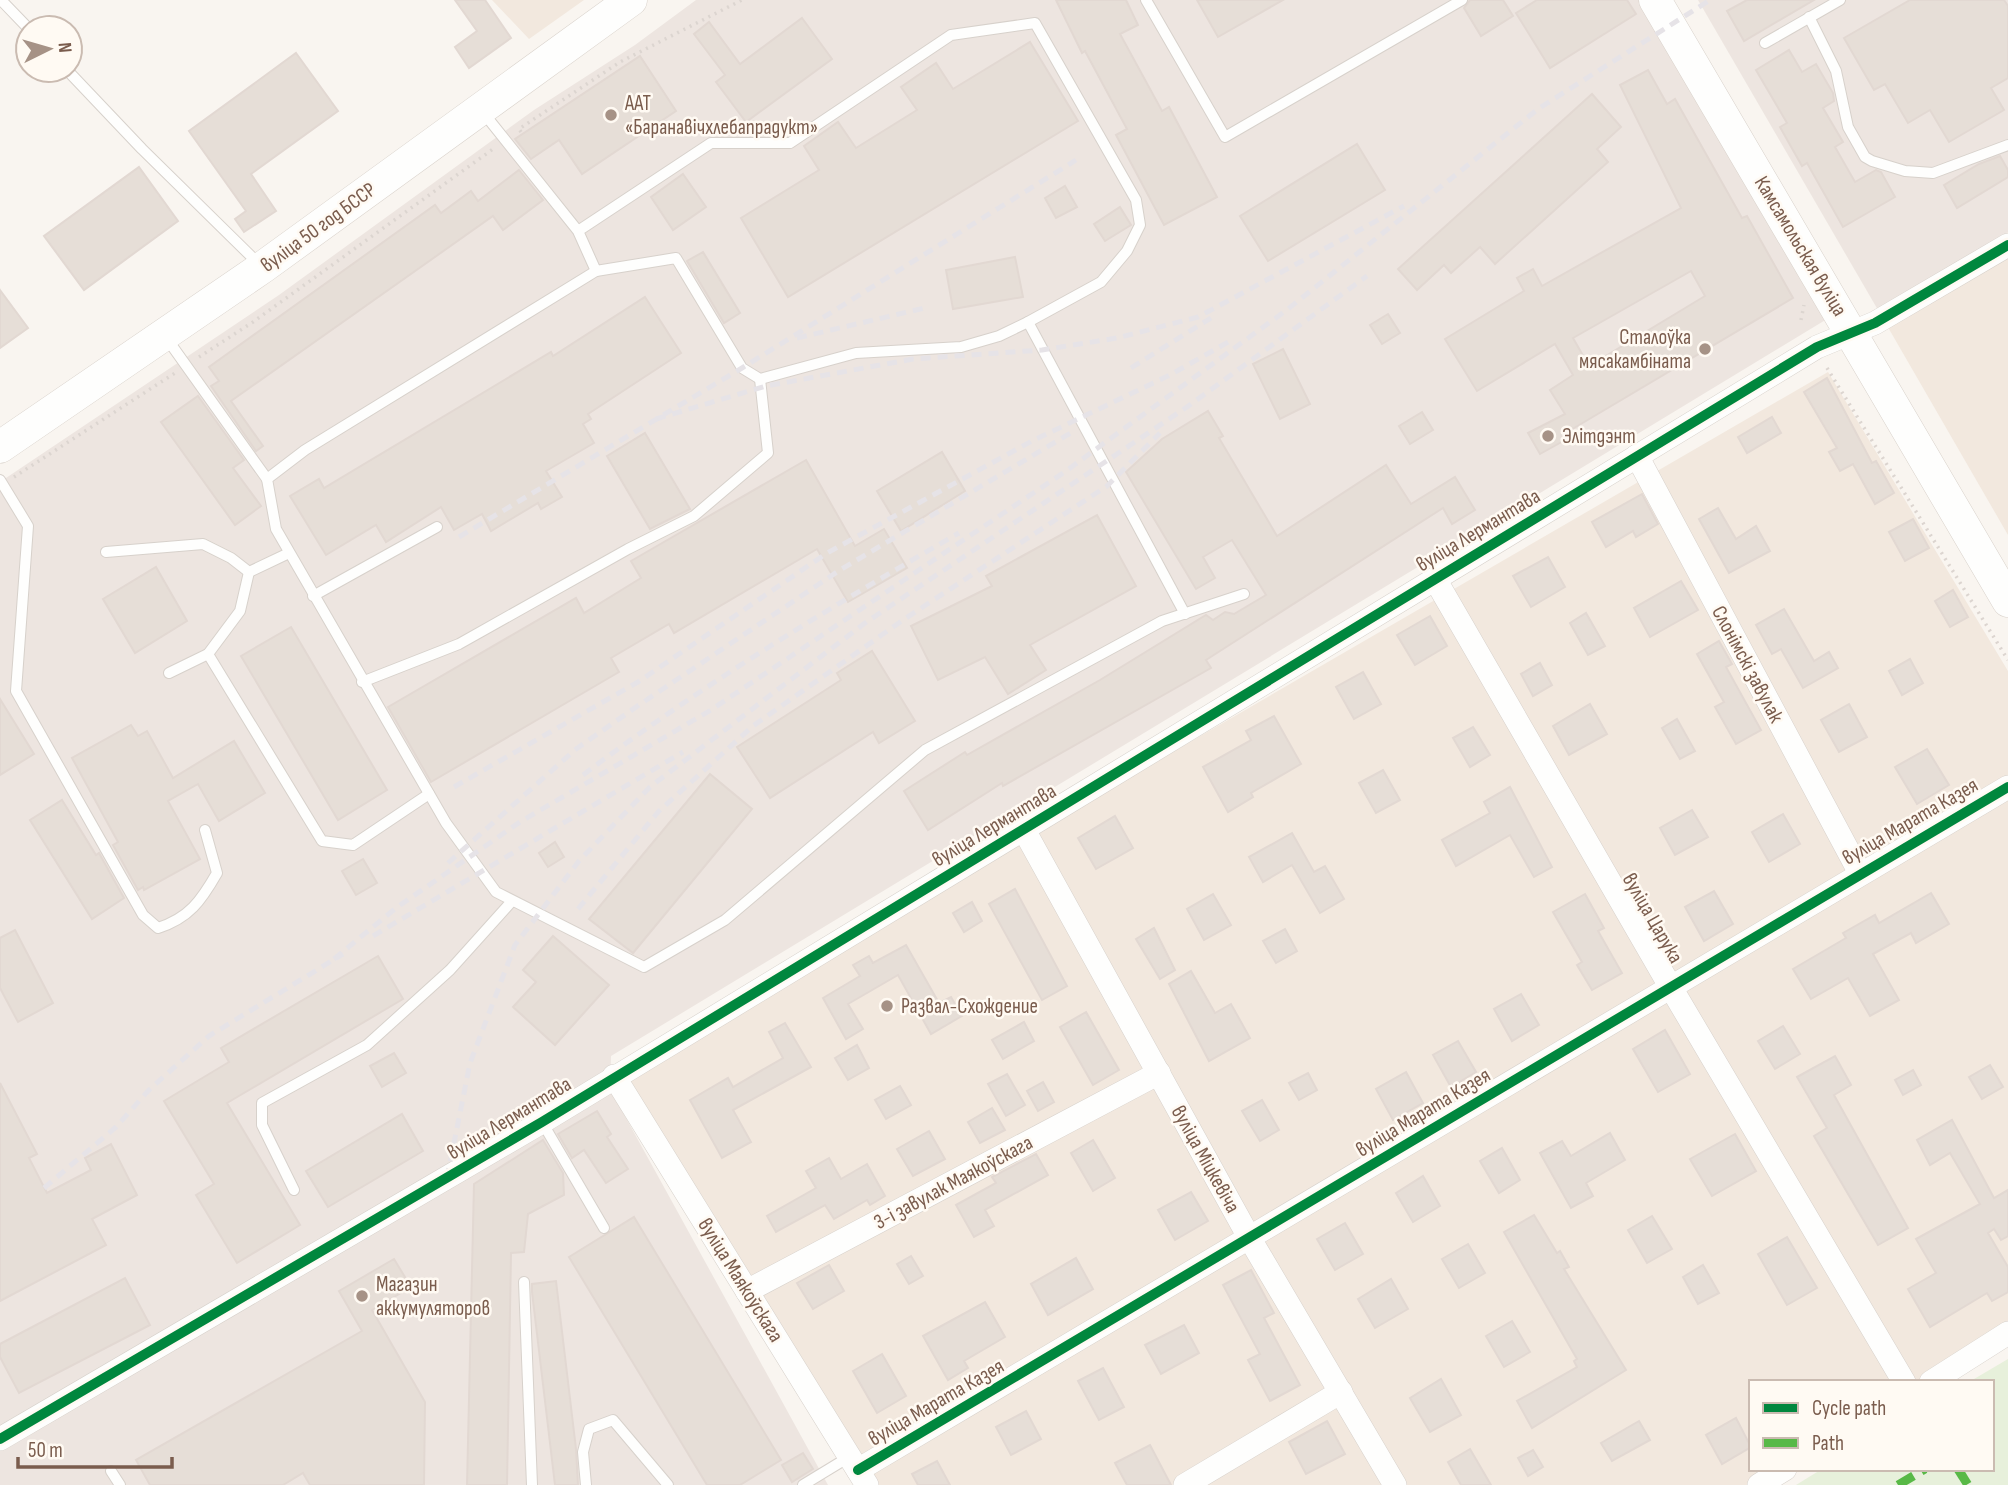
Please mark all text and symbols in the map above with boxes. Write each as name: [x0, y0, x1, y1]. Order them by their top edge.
north arrow: [14, 14, 84, 84]
text: N: [53, 42, 76, 54]
place label: ААТ «Баранавічхлебапрадукт»: [624, 91, 818, 140]
marker: ААТ «Баранавічхлебапрадукт»: [603, 107, 619, 123]
street label: Камсамольская вуліца: [1749, 172, 1852, 321]
street label: вуліца 50 год БССР: [256, 177, 381, 278]
place label: Сталоўка мясакамбіната: [1579, 325, 1691, 374]
marker: Сталоўка мясакамбіната: [1697, 341, 1713, 357]
place label: Элітдэнт: [1562, 424, 1636, 449]
marker: Элітдэнт: [1540, 428, 1556, 444]
street label: вуліца Лермантава: [1412, 484, 1545, 577]
street label: Слонімскі завулак: [1706, 601, 1789, 727]
street label: вуліца Марата Казея: [1838, 773, 1982, 870]
street label: вуліца Лермантава: [928, 779, 1061, 872]
street label: вуліца Царука: [1617, 869, 1688, 968]
place label: Развал-Схождение: [901, 994, 1038, 1019]
marker: Развал-Схождение: [879, 998, 895, 1014]
street label: вуліца Марата Казея: [1352, 1062, 1495, 1162]
street label: вуліца Лермантава: [443, 1072, 576, 1165]
street label: вуліца Міцкевіча: [1166, 1101, 1245, 1217]
street label: 3-і завулак Маякоўскага: [870, 1130, 1037, 1235]
street label: вуліца Маякоўскага: [692, 1214, 789, 1347]
place label: Магазин аккумуляторов: [376, 1272, 490, 1321]
marker: Магазин аккумуляторов: [354, 1288, 370, 1304]
street label: вуліца Марата Казея: [864, 1354, 1008, 1451]
legend: [1749, 1380, 1994, 1471]
text: Cycle path: [1812, 1396, 1886, 1421]
scale bar: [18, 1426, 172, 1470]
text: Path: [1812, 1431, 1844, 1456]
text: 50 m: [28, 1438, 63, 1463]

